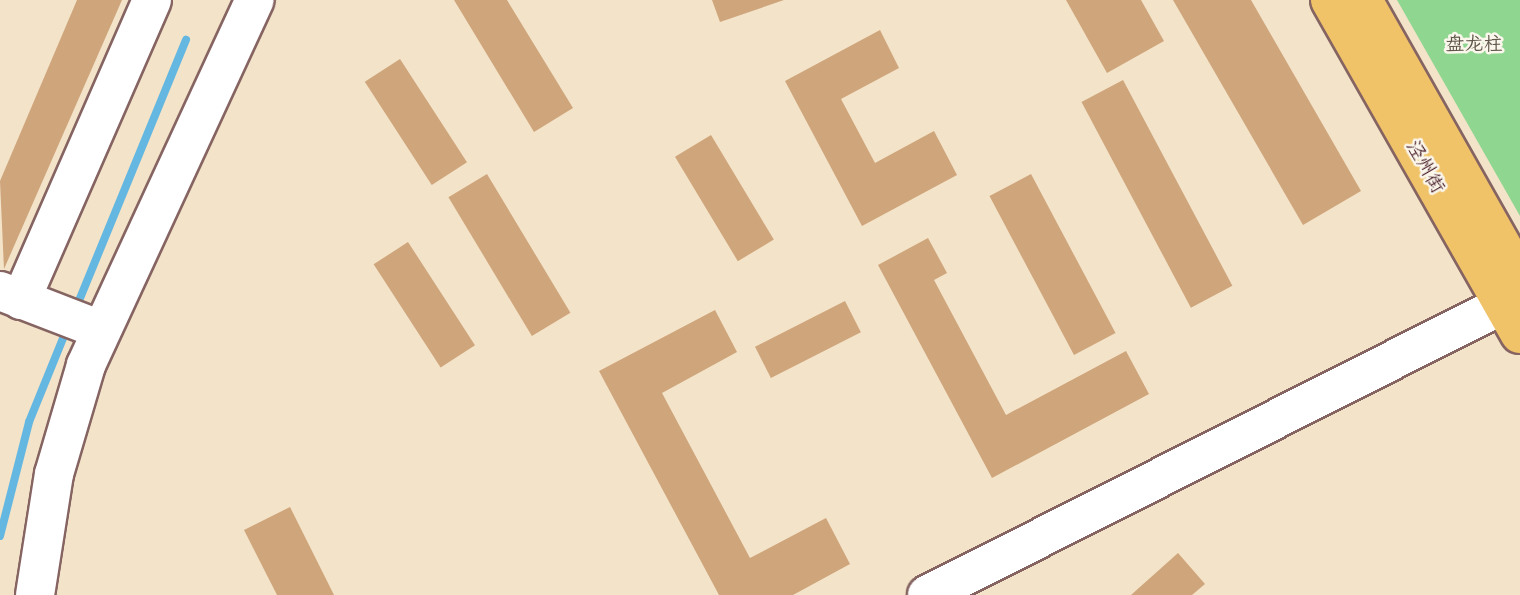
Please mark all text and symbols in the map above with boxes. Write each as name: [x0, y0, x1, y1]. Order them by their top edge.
park label: 盘龙柱: [1446, 34, 1502, 56]
street label: 泾州街: [1401, 137, 1449, 197]

